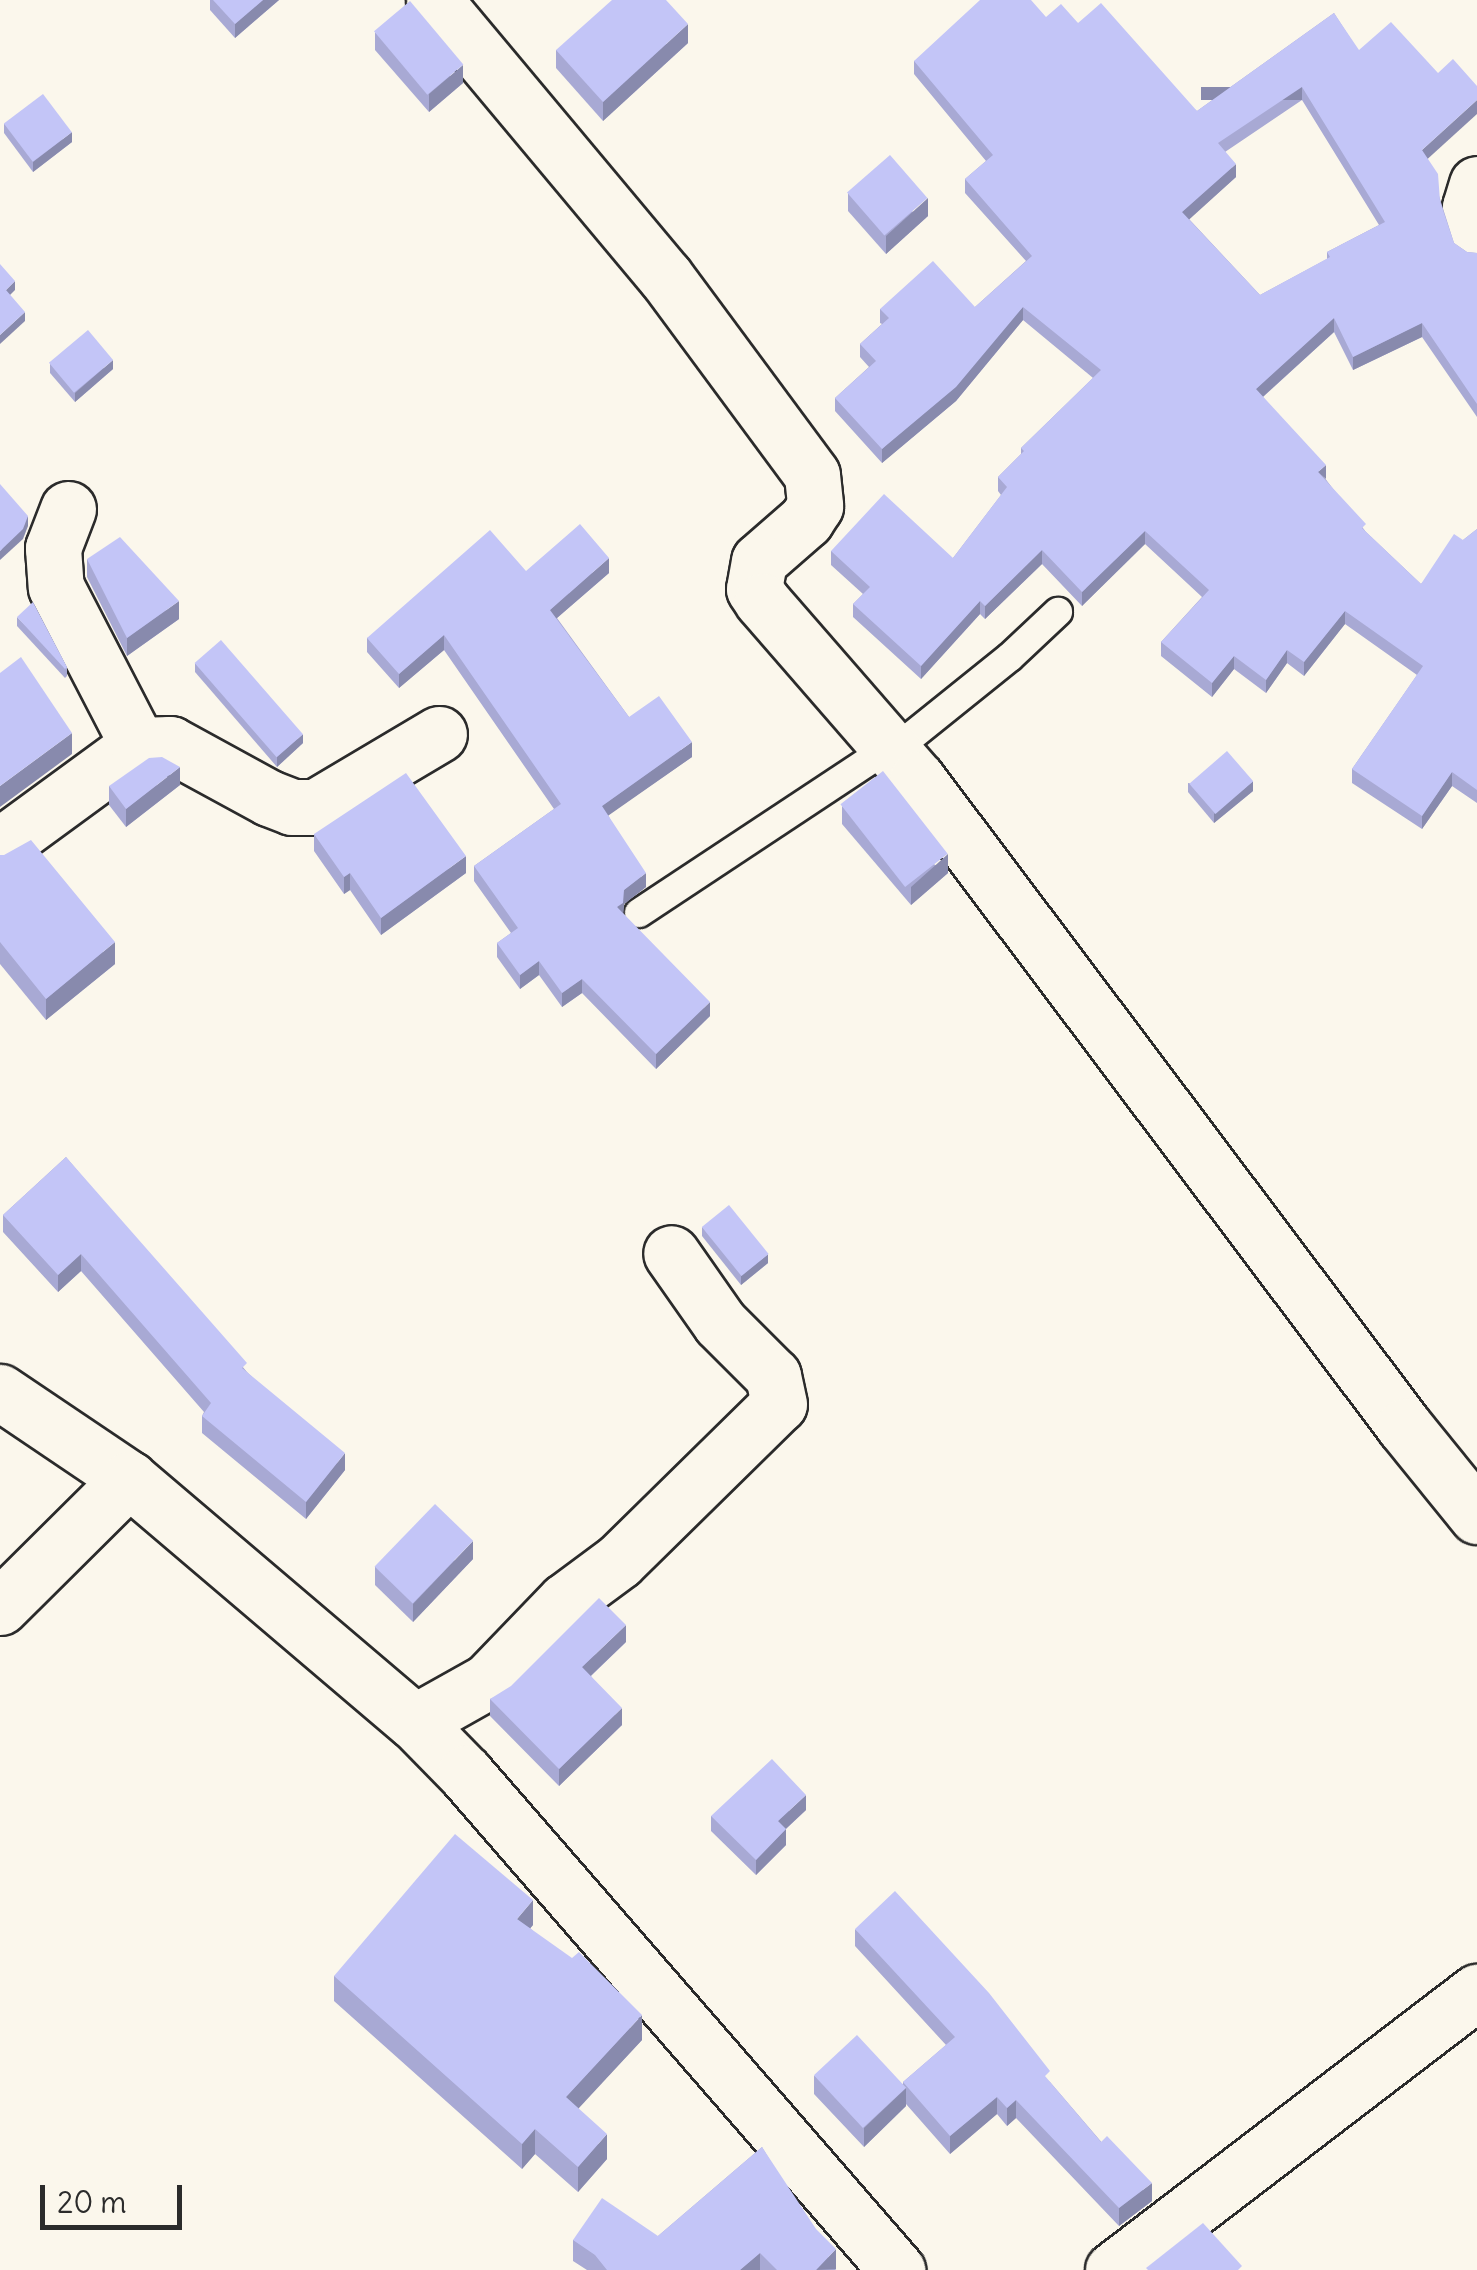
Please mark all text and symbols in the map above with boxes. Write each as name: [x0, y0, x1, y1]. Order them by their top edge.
scale bar: [45, 2165, 188, 2227]
text: 20 m: [57, 2183, 127, 2221]

